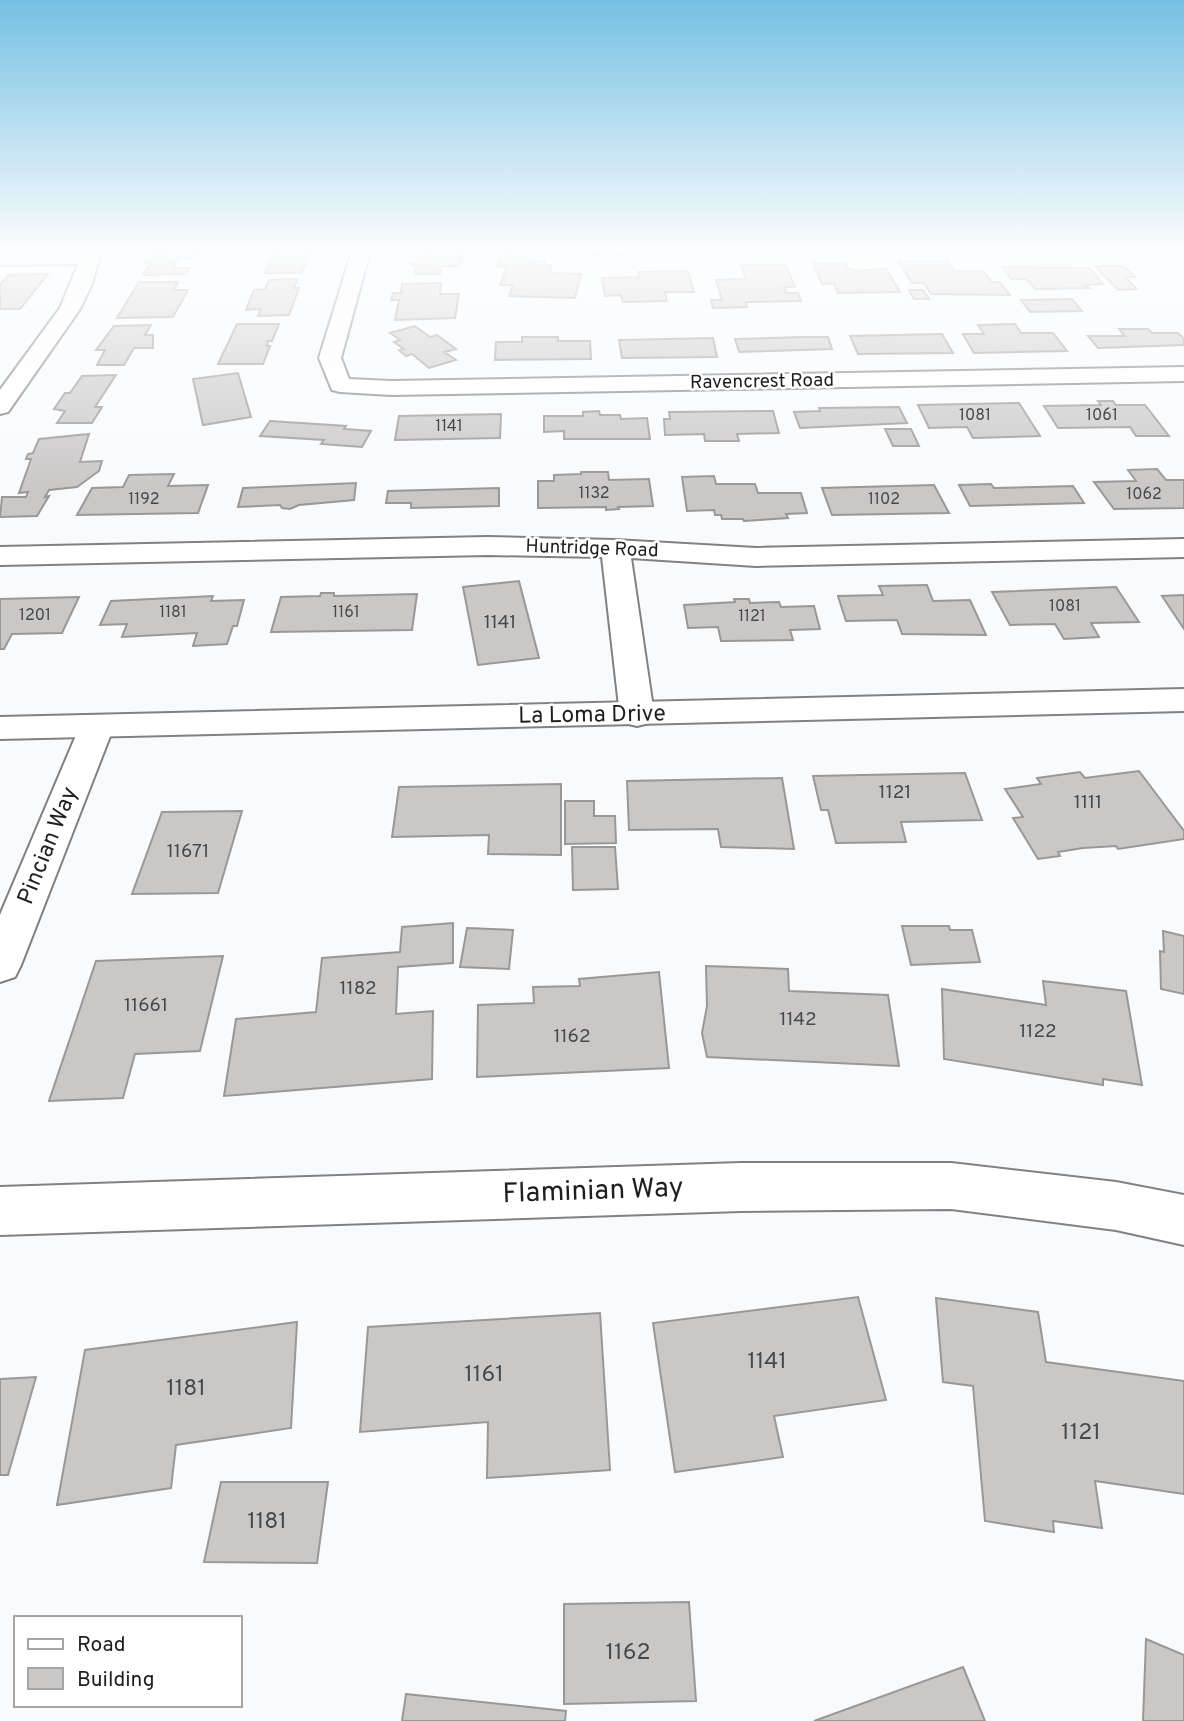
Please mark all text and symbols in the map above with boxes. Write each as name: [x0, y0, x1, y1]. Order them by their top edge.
street label: Ravencrest Road: [690, 369, 834, 395]
house number: 1081: [959, 406, 991, 426]
house number: 1061: [1086, 406, 1118, 426]
house number: 1141: [435, 417, 463, 437]
house number: 1132: [578, 484, 610, 504]
house number: 1062: [1126, 485, 1162, 505]
house number: 1192: [128, 490, 160, 510]
house number: 1102: [868, 490, 900, 510]
street label: Huntridge Road: [525, 535, 659, 563]
house number: 1081: [1049, 597, 1081, 617]
house number: 1181: [159, 603, 187, 623]
house number: 1161: [332, 603, 360, 623]
house number: 1201: [19, 606, 51, 626]
house number: 1121: [738, 607, 766, 627]
house number: 1141: [484, 611, 516, 635]
street label: La Loma Drive: [518, 700, 666, 732]
house number: 1121: [879, 781, 911, 805]
street label: Pincian Way: [12, 783, 86, 909]
house number: 1111: [1074, 791, 1102, 815]
house number: 11671: [167, 840, 209, 864]
house number: 1182: [339, 977, 377, 1001]
house number: 11661: [124, 994, 168, 1018]
house number: 1142: [779, 1008, 817, 1032]
house number: 1122: [1019, 1020, 1057, 1044]
house number: 1162: [553, 1025, 591, 1049]
street label: Flaminian Way: [502, 1171, 684, 1213]
house number: 1141: [747, 1348, 787, 1377]
house number: 1161: [464, 1361, 504, 1390]
house number: 1181: [166, 1375, 206, 1404]
house number: 1121: [1061, 1419, 1101, 1448]
house number: 1181: [247, 1508, 287, 1537]
legend: [14, 1616, 242, 1707]
text: Road: [77, 1632, 126, 1659]
house number: 1162: [606, 1639, 650, 1668]
text: Building: [77, 1667, 155, 1694]

